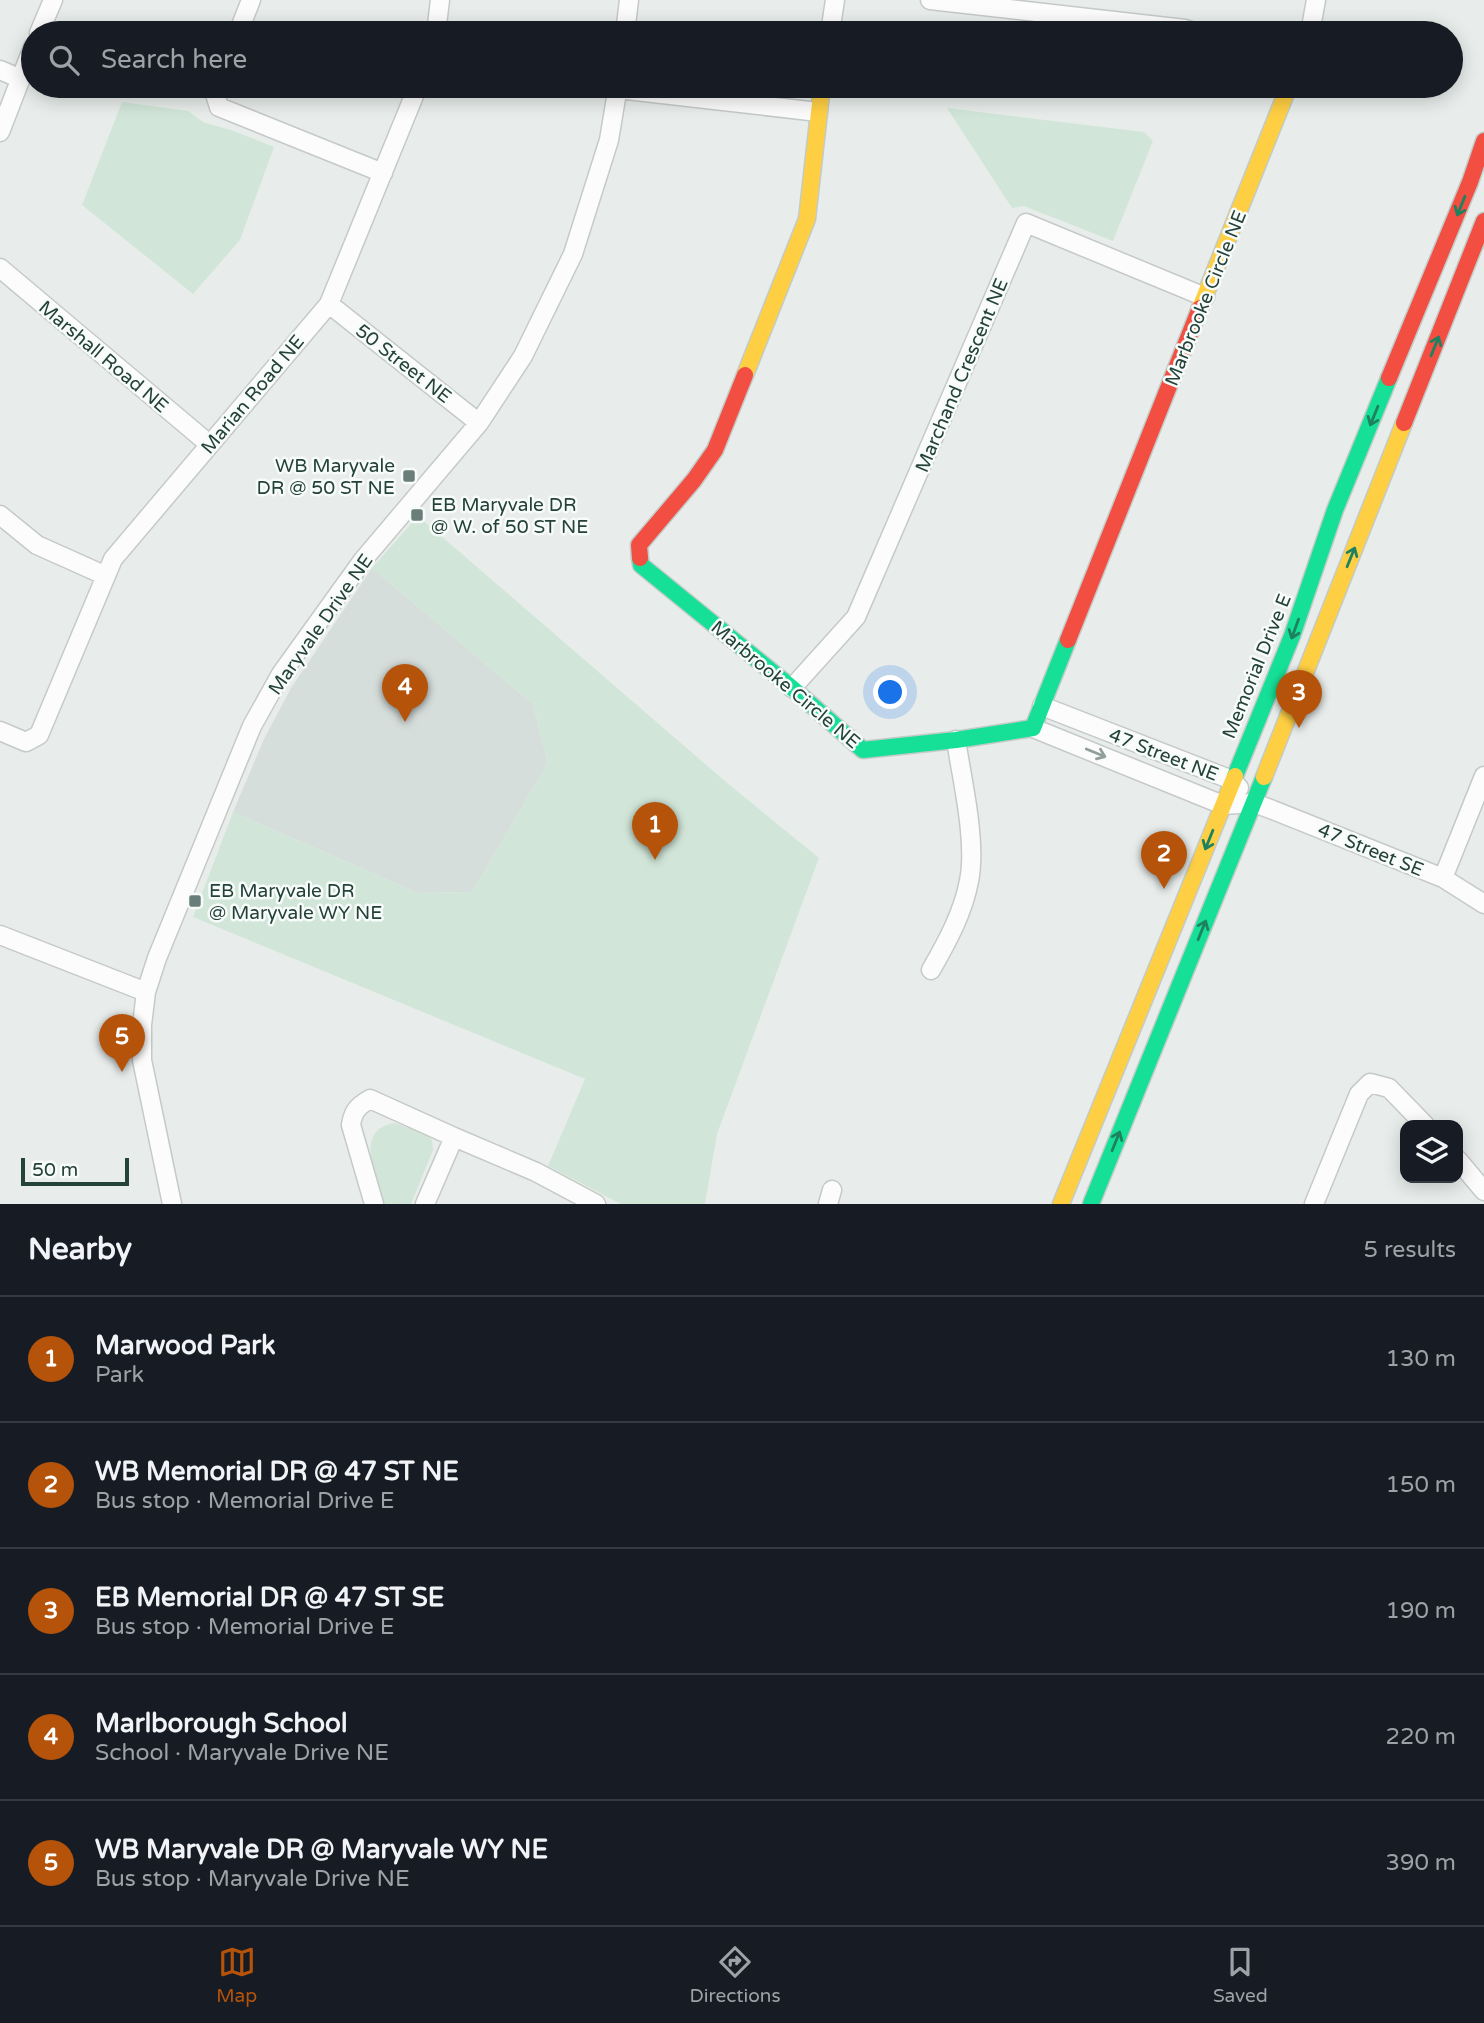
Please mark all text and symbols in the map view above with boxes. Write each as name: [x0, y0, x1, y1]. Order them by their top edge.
search box: [21, 21, 1463, 98]
icon: search: [45, 41, 83, 79]
text: Search here: [101, 44, 247, 75]
one-way arrow: [1453, 194, 1466, 216]
street label: Marbrooke Circle NE: [1161, 207, 1251, 389]
street label: Marchand Crescent NE: [911, 275, 1013, 476]
street label: Marshall Road NE: [34, 296, 173, 417]
street label: 50 Street NE: [351, 320, 456, 408]
street label: Marian Road NE: [197, 331, 309, 459]
one-way arrow: [1429, 335, 1442, 357]
one-way arrow: [1367, 405, 1380, 426]
place label: WB Maryvale DR @ 50 ST NE: [257, 455, 395, 499]
marker: WB Maryvale DR @ 50 ST NE: [401, 468, 417, 484]
place label: EB Maryvale DR @ W. of 50 ST NE: [431, 494, 589, 538]
marker: EB Maryvale DR @ W. of 50 ST NE: [409, 507, 425, 523]
one-way arrow: [1345, 547, 1358, 569]
street label: Maryvale Drive NE: [264, 550, 378, 699]
street label: Memorial Drive E: [1218, 591, 1296, 742]
street label: Marbrooke Circle NE: [707, 616, 864, 753]
one-way arrow: [1287, 617, 1300, 639]
pin: 4: [382, 664, 428, 722]
pin: 3: [1276, 670, 1322, 728]
your location: [873, 675, 907, 709]
street label: 47 Street NE: [1106, 724, 1221, 786]
one-way arrow: [1084, 748, 1106, 761]
pin: 1: [632, 802, 678, 860]
street label: 47 Street SE: [1315, 819, 1427, 881]
one-way arrow: [1202, 828, 1215, 850]
pin: 2: [1141, 831, 1187, 889]
place label: EB Maryvale DR @ Maryvale WY NE: [209, 880, 382, 924]
marker: EB Maryvale DR @ Maryvale WY NE: [187, 893, 203, 909]
one-way arrow: [1196, 920, 1209, 941]
pin: 5: [99, 1014, 145, 1072]
map controls: [1400, 1120, 1463, 1183]
button: layers: [1400, 1120, 1463, 1183]
one-way arrow: [1111, 1130, 1124, 1152]
scale bar: [21, 1155, 130, 1187]
text: 50 m: [32, 1159, 78, 1181]
text: Nearby: [28, 1231, 132, 1268]
text: 5 results: [1363, 1236, 1456, 1264]
text: Marwood Park: [95, 1330, 275, 1361]
text: 1: [44, 1345, 58, 1373]
text: 130 m: [1386, 1345, 1456, 1373]
text: Park: [95, 1361, 144, 1389]
text: WB Memorial DR @ 47 ST NE: [95, 1456, 459, 1487]
text: 2: [44, 1471, 58, 1499]
text: 150 m: [1386, 1471, 1456, 1499]
text: Bus stop · Memorial Drive E: [95, 1487, 394, 1515]
text: EB Memorial DR @ 47 ST SE: [95, 1582, 444, 1613]
text: 3: [44, 1597, 58, 1625]
text: 190 m: [1386, 1597, 1456, 1625]
text: Bus stop · Memorial Drive E: [95, 1613, 394, 1641]
text: Marlborough School: [95, 1708, 347, 1739]
text: 4: [44, 1723, 58, 1751]
text: 220 m: [1386, 1723, 1456, 1751]
text: School · Maryvale Drive NE: [95, 1739, 389, 1767]
text: WB Maryvale DR @ Maryvale WY NE: [95, 1834, 548, 1865]
text: 5: [44, 1849, 58, 1877]
text: 390 m: [1386, 1849, 1456, 1877]
text: Bus stop · Maryvale Drive NE: [95, 1865, 410, 1893]
tab: Map: [216, 1943, 257, 2007]
tab: Directions: [690, 1943, 781, 2007]
tab: Saved: [1213, 1943, 1268, 2007]

